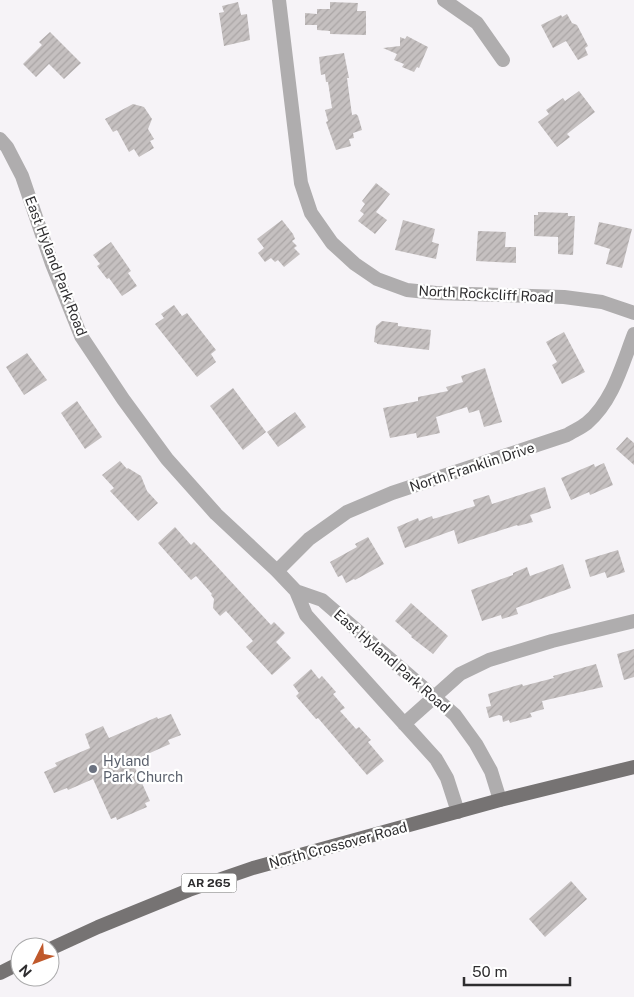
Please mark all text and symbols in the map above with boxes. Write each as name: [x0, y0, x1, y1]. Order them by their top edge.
street label: East Hyland Park Road: [22, 194, 90, 338]
street label: North Rockcliff Road: [418, 282, 554, 306]
street label: North Franklin Drive: [407, 439, 537, 495]
street label: East Hyland Park Road: [331, 606, 453, 716]
place label: Hyland Park Church: [103, 753, 183, 785]
marker: Hyland Park Church: [87, 763, 99, 775]
street label: North Crossover Road: [267, 819, 409, 871]
road number: AR 265: [182, 874, 236, 892]
north arrow: [10, 937, 60, 987]
scale bar: [464, 954, 570, 986]
text: N: [16, 961, 35, 980]
text: 50 m: [472, 963, 507, 980]

